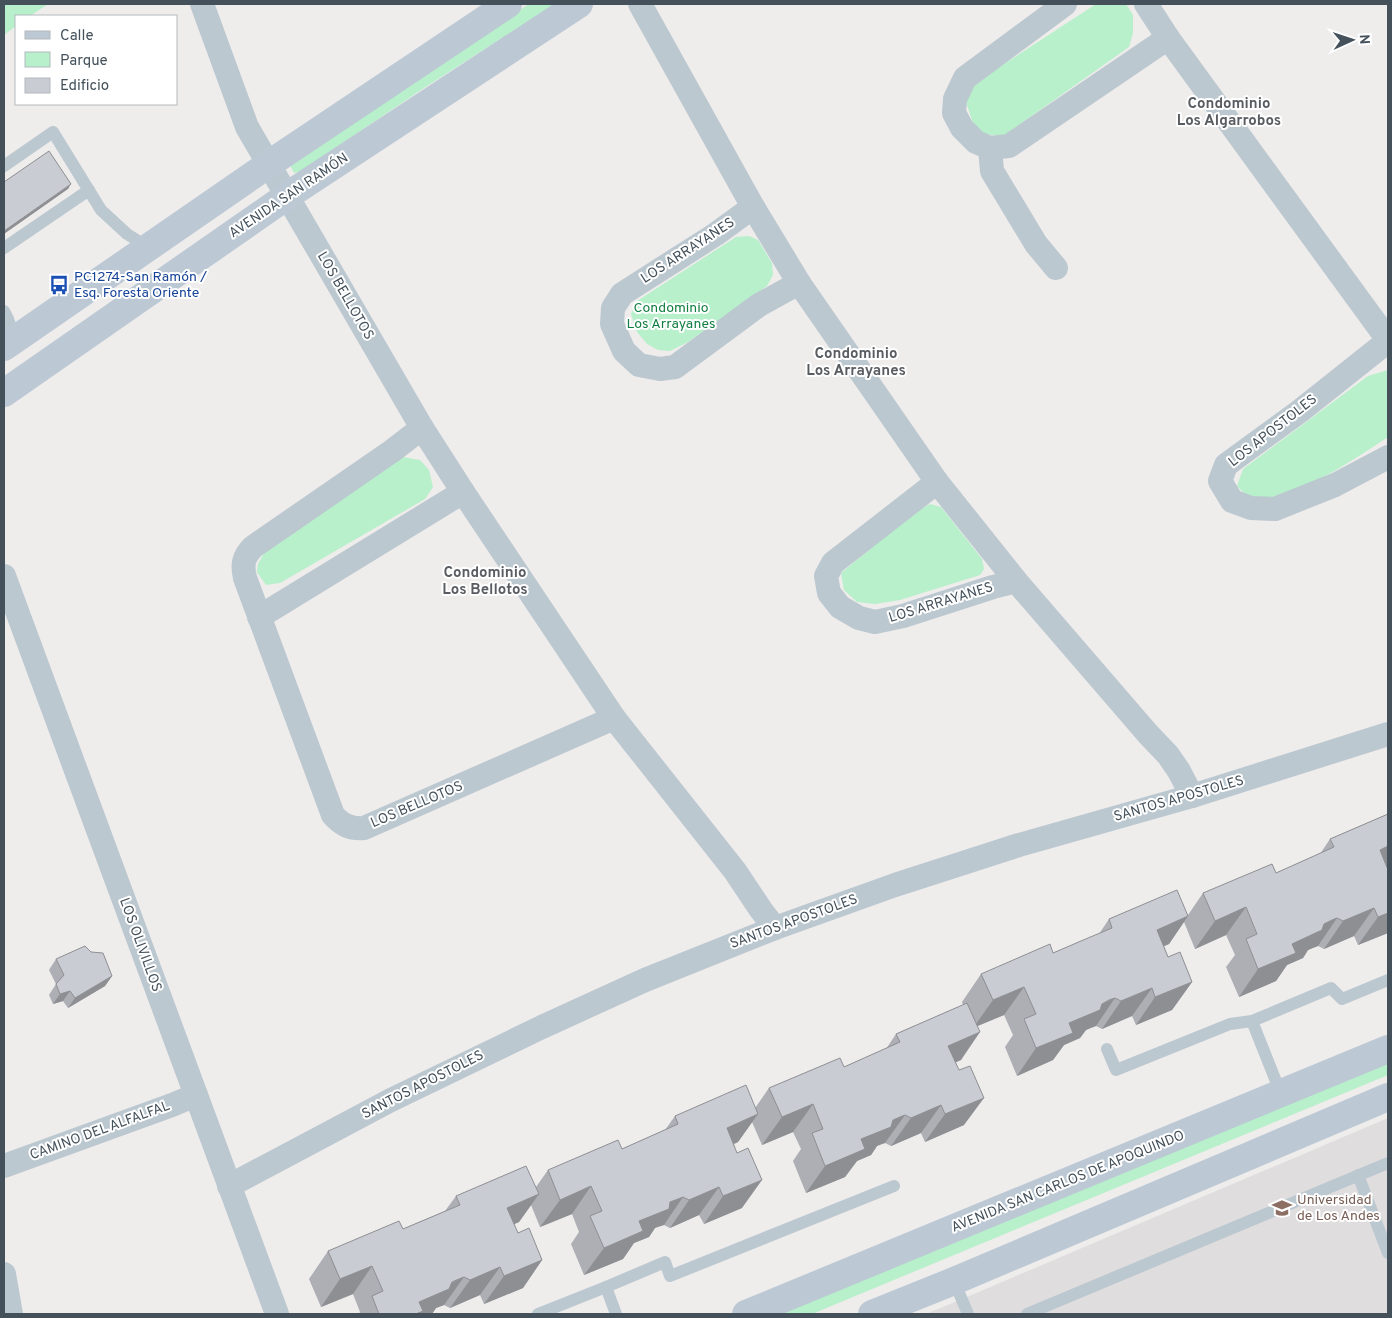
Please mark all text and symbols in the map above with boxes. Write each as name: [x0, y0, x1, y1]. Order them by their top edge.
legend: [15, 15, 178, 105]
north arrow: [1327, 15, 1377, 65]
text: Calle: [60, 27, 94, 46]
text: N: [1355, 34, 1372, 45]
text: Parque: [60, 52, 108, 71]
text: Edificio: [60, 77, 109, 96]
district label: Condominio Los Algarrobos: [1177, 95, 1281, 131]
street label: AVENIDA SAN RAMÓN: [226, 149, 352, 242]
street label: LOS ARRAYANES: [638, 214, 738, 288]
street label: LOS BELLOTOS: [313, 249, 377, 343]
place label: PC1274-San Ramón / Esq. Foresta Oriente: [74, 269, 207, 302]
bus stop icon: PC1274-San Ramón / Esq. Foresta Oriente: [48, 274, 70, 296]
park label: Condominio Los Arrayanes: [627, 300, 715, 333]
district label: Condominio Los Arrayanes: [806, 345, 906, 381]
street label: LOS APOSTOLES: [1225, 391, 1321, 471]
district label: Condominio Los Bellotos: [442, 564, 528, 600]
street label: LOS ARRAYANES: [887, 579, 995, 627]
street label: SANTOS APOSTOLES: [1112, 772, 1246, 826]
street label: LOS BELLOTOS: [368, 778, 466, 832]
street label: SANTOS APOSTOLES: [728, 891, 860, 953]
street label: LOS OLIVILLOS: [115, 896, 165, 994]
street label: SANTOS APOSTOLES: [359, 1047, 487, 1123]
street label: CAMINO DEL ALFALFAL: [28, 1098, 172, 1164]
street label: AVENIDA SAN CARLOS DE APOQUINDO: [949, 1127, 1187, 1237]
place label: Universidad de Los Andes: [1297, 1192, 1380, 1225]
school or university icon: Universidad de Los Andes: [1271, 1197, 1293, 1219]

